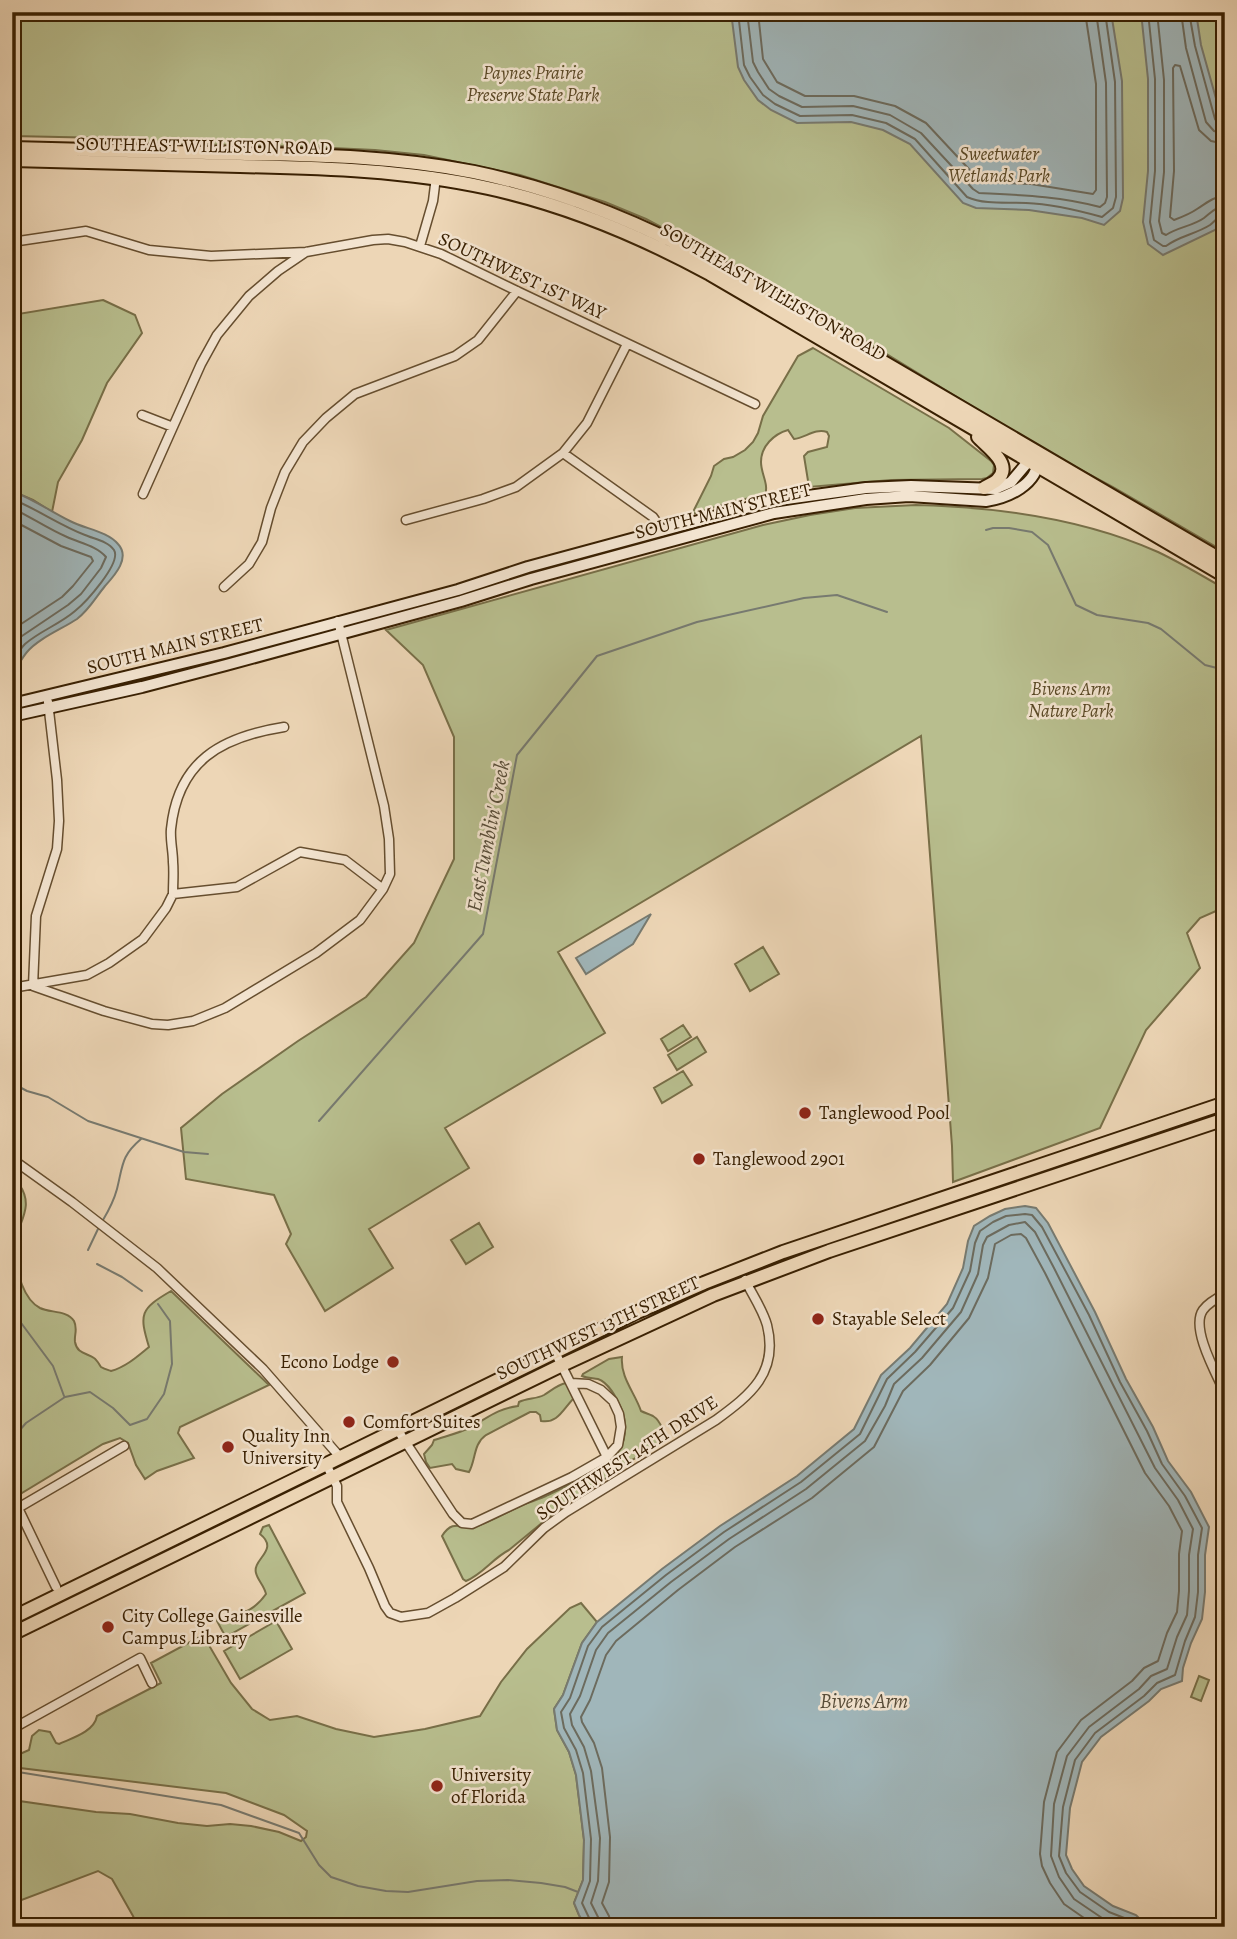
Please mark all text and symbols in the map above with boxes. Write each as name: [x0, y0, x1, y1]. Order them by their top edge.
park label: Paynes Prairie Preserve State Park: [467, 60, 599, 108]
street label: SOUTHEAST WILLISTON ROAD: [75, 131, 333, 161]
park label: Sweetwater Wetlands Park: [948, 141, 1050, 189]
street label: SOUTHEAST WILLISTON ROAD: [655, 217, 891, 367]
street label: SOUTHWEST 1ST WAY: [434, 226, 611, 327]
street label: SOUTH MAIN STREET: [632, 476, 815, 546]
street label: SOUTH MAIN STREET: [84, 611, 267, 681]
park label: Bivens Arm Nature Park: [1028, 676, 1114, 724]
water label: East Tumblin' Creek: [460, 758, 516, 914]
place label: Tanglewood Pool: [819, 1100, 950, 1126]
marker: Tanglewood Pool: [797, 1105, 813, 1121]
place label: Tanglewood 2901: [713, 1146, 845, 1172]
marker: Tanglewood 2901: [691, 1151, 707, 1167]
street label: SOUTHWEST 13TH STREET: [492, 1269, 705, 1387]
place label: Stayable Select: [832, 1306, 946, 1332]
marker: Stayable Select: [810, 1311, 826, 1327]
place label: Econo Lodge: [280, 1349, 379, 1375]
marker: Econo Lodge: [385, 1354, 401, 1370]
street label: SOUTHWEST 14TH DRIVE: [531, 1389, 723, 1527]
place label: Comfort Suites: [363, 1409, 481, 1435]
marker: Comfort Suites: [341, 1414, 357, 1430]
place label: Quality Inn University: [242, 1423, 330, 1471]
marker: Quality Inn University: [220, 1439, 236, 1455]
place label: City College Gainesville Campus Library: [122, 1603, 303, 1651]
marker: City College Gainesville Campus Library: [100, 1619, 116, 1635]
water label: Bivens Arm: [820, 1687, 908, 1715]
place label: University of Florida: [451, 1762, 532, 1810]
marker: University of Florida: [429, 1778, 445, 1794]

